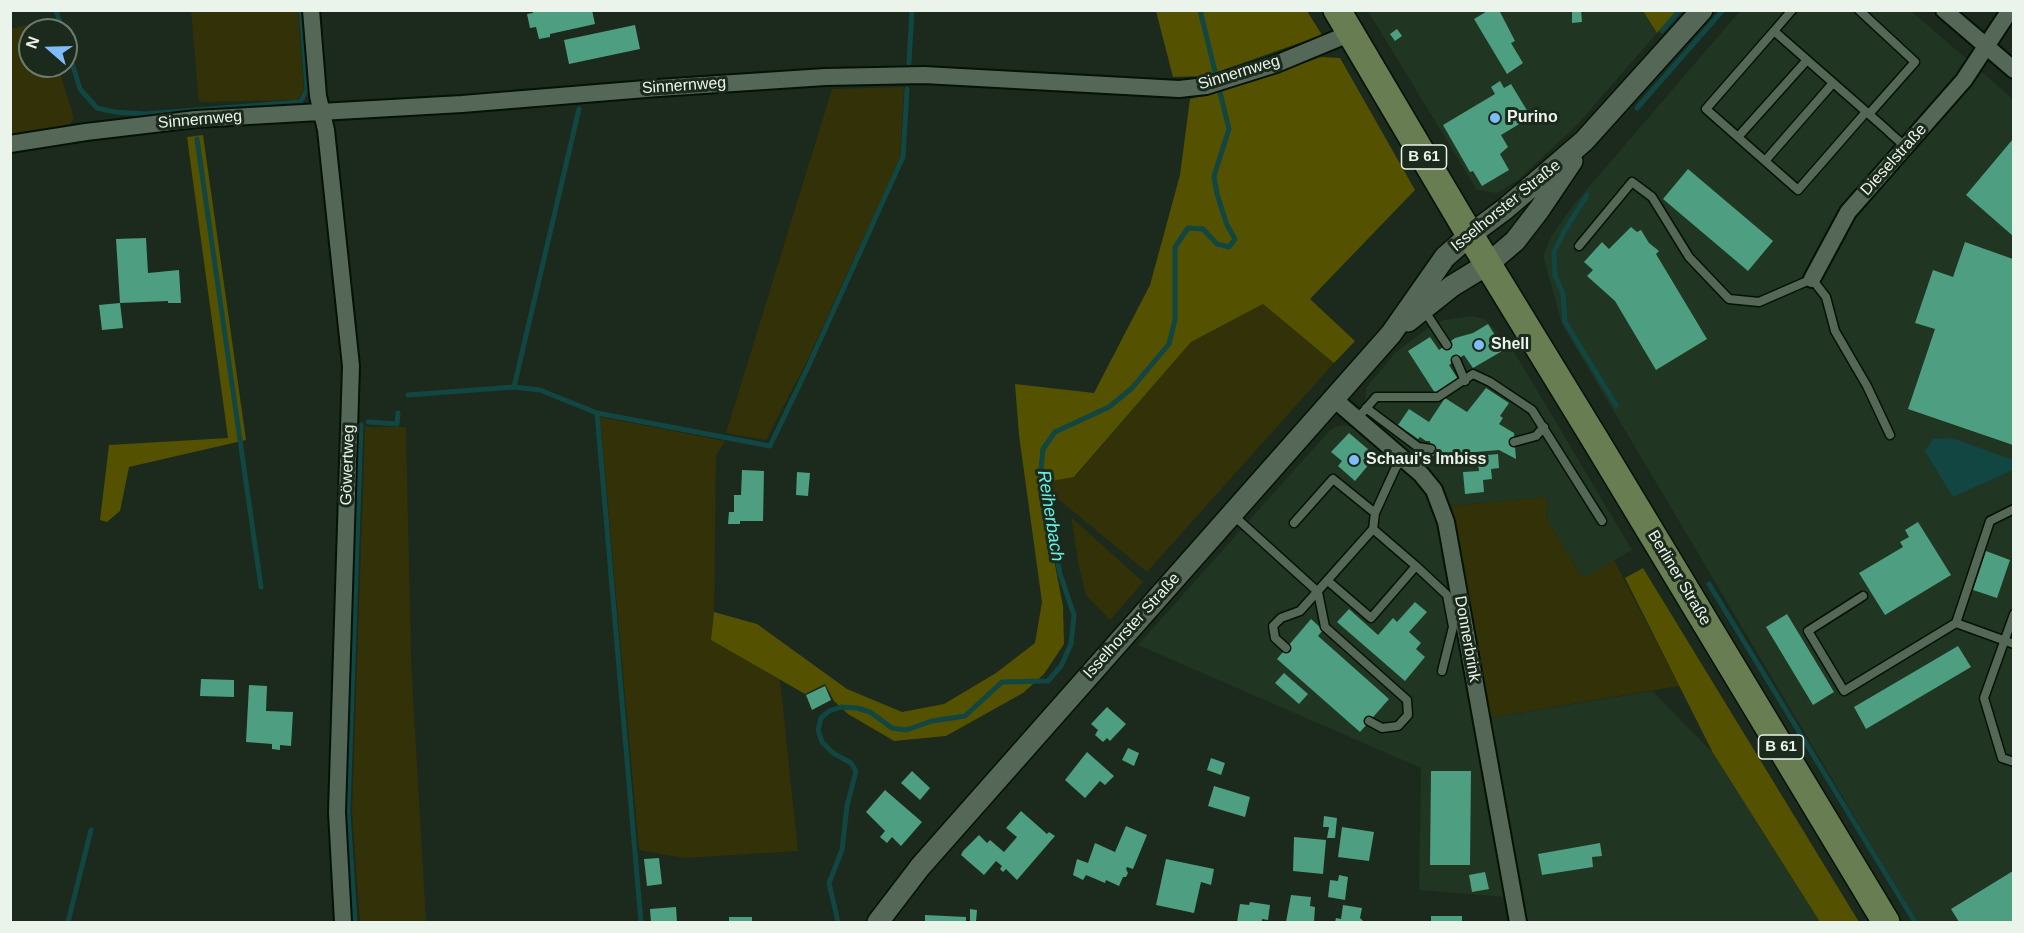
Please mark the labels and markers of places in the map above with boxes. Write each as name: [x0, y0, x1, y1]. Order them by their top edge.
place label: Purino: [1507, 108, 1558, 128]
marker: Purino: [1488, 111, 1502, 125]
place label: Shell: [1491, 335, 1529, 355]
marker: Shell: [1472, 338, 1486, 352]
place label: Schaui's Imbiss: [1366, 450, 1486, 470]
marker: Schaui's Imbiss: [1347, 453, 1361, 467]

